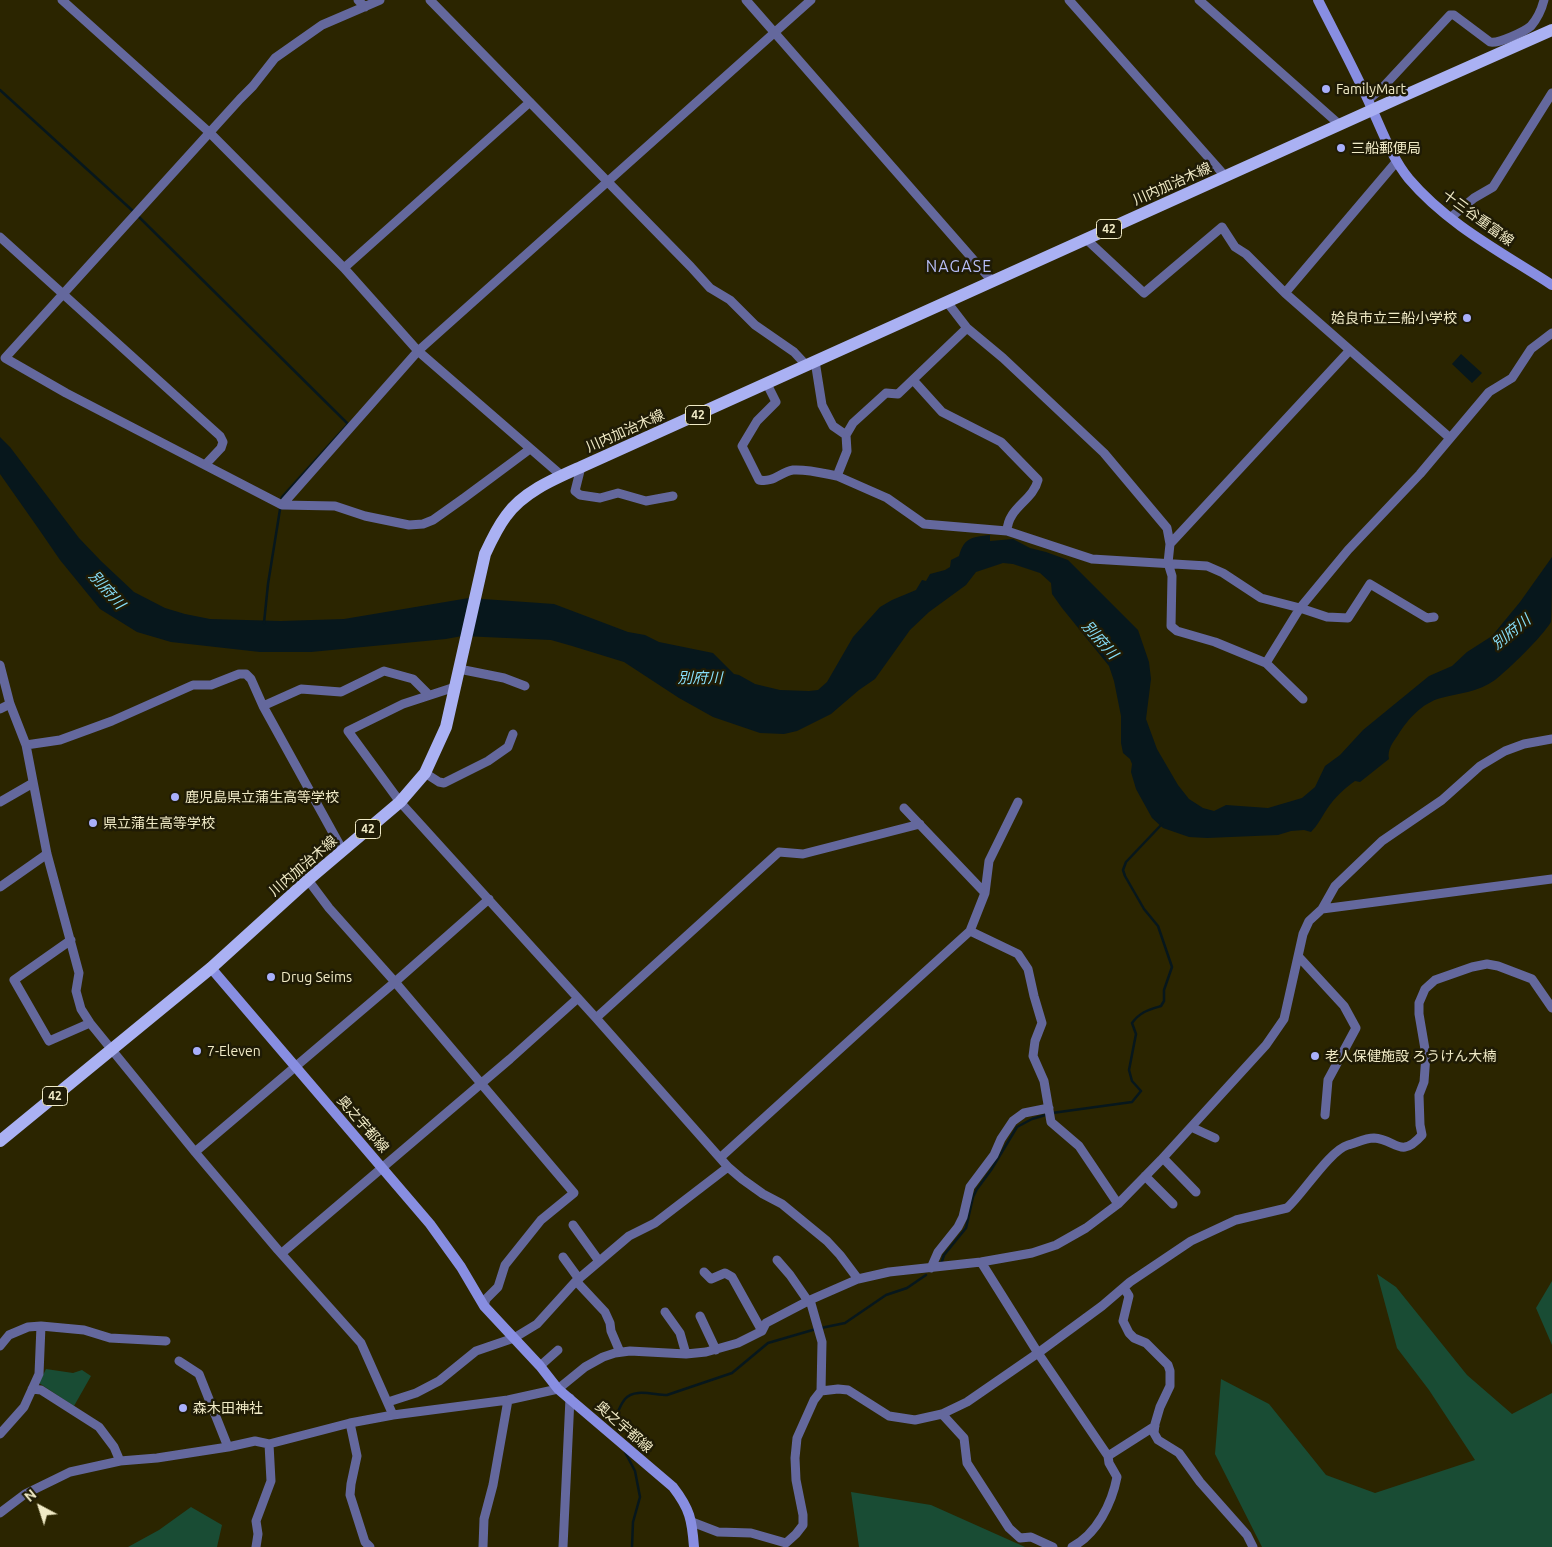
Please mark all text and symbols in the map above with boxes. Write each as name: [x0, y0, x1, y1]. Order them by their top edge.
place label: FamilyMart: [1336, 81, 1406, 97]
marker: FamilyMart: [1320, 83, 1332, 95]
place label: 三船郵便局: [1351, 140, 1421, 156]
marker: 三船郵便局: [1335, 142, 1347, 154]
street label: 川内加治木線: [1130, 159, 1214, 209]
street label: 十三谷重富線: [1439, 187, 1517, 249]
road number: 42: [1096, 220, 1122, 238]
district label: NAGASE: [925, 257, 993, 277]
place label: 姶良市立三船小学校: [1331, 310, 1457, 326]
marker: 姶良市立三船小学校: [1461, 312, 1473, 324]
street label: 川内加治木線: [583, 406, 667, 456]
road number: 42: [686, 406, 710, 424]
water label: 別府川: [85, 567, 129, 613]
water label: 別府川: [1488, 611, 1534, 653]
water label: 別府川: [1078, 617, 1122, 663]
water label: 別府川: [678, 669, 722, 687]
place label: 鹿児島県立蒲生高等学校: [185, 789, 339, 805]
marker: 鹿児島県立蒲生高等学校: [169, 791, 181, 803]
place label: 県立蒲生高等学校: [103, 815, 215, 831]
marker: 県立蒲生高等学校: [87, 817, 99, 829]
road number: 42: [356, 820, 380, 839]
street label: 川内加治木線: [266, 832, 340, 900]
place label: Drug Seims: [281, 969, 352, 985]
marker: Drug Seims: [265, 971, 277, 983]
place label: 7-Eleven: [207, 1043, 261, 1059]
marker: 7-Eleven: [191, 1045, 203, 1057]
place label: 老人保健施設 ろうけん大楠: [1325, 1048, 1496, 1064]
marker: 老人保健施設 ろうけん大楠: [1309, 1050, 1321, 1062]
road number: 42: [42, 1086, 68, 1106]
street label: 奥之宇都線: [334, 1092, 392, 1156]
street label: 奥之宇都線: [592, 1398, 656, 1456]
place label: 森木田神社: [193, 1400, 263, 1416]
marker: 森木田神社: [177, 1402, 189, 1414]
north arrow: [15, 1482, 65, 1532]
text: N: [21, 1486, 39, 1505]

